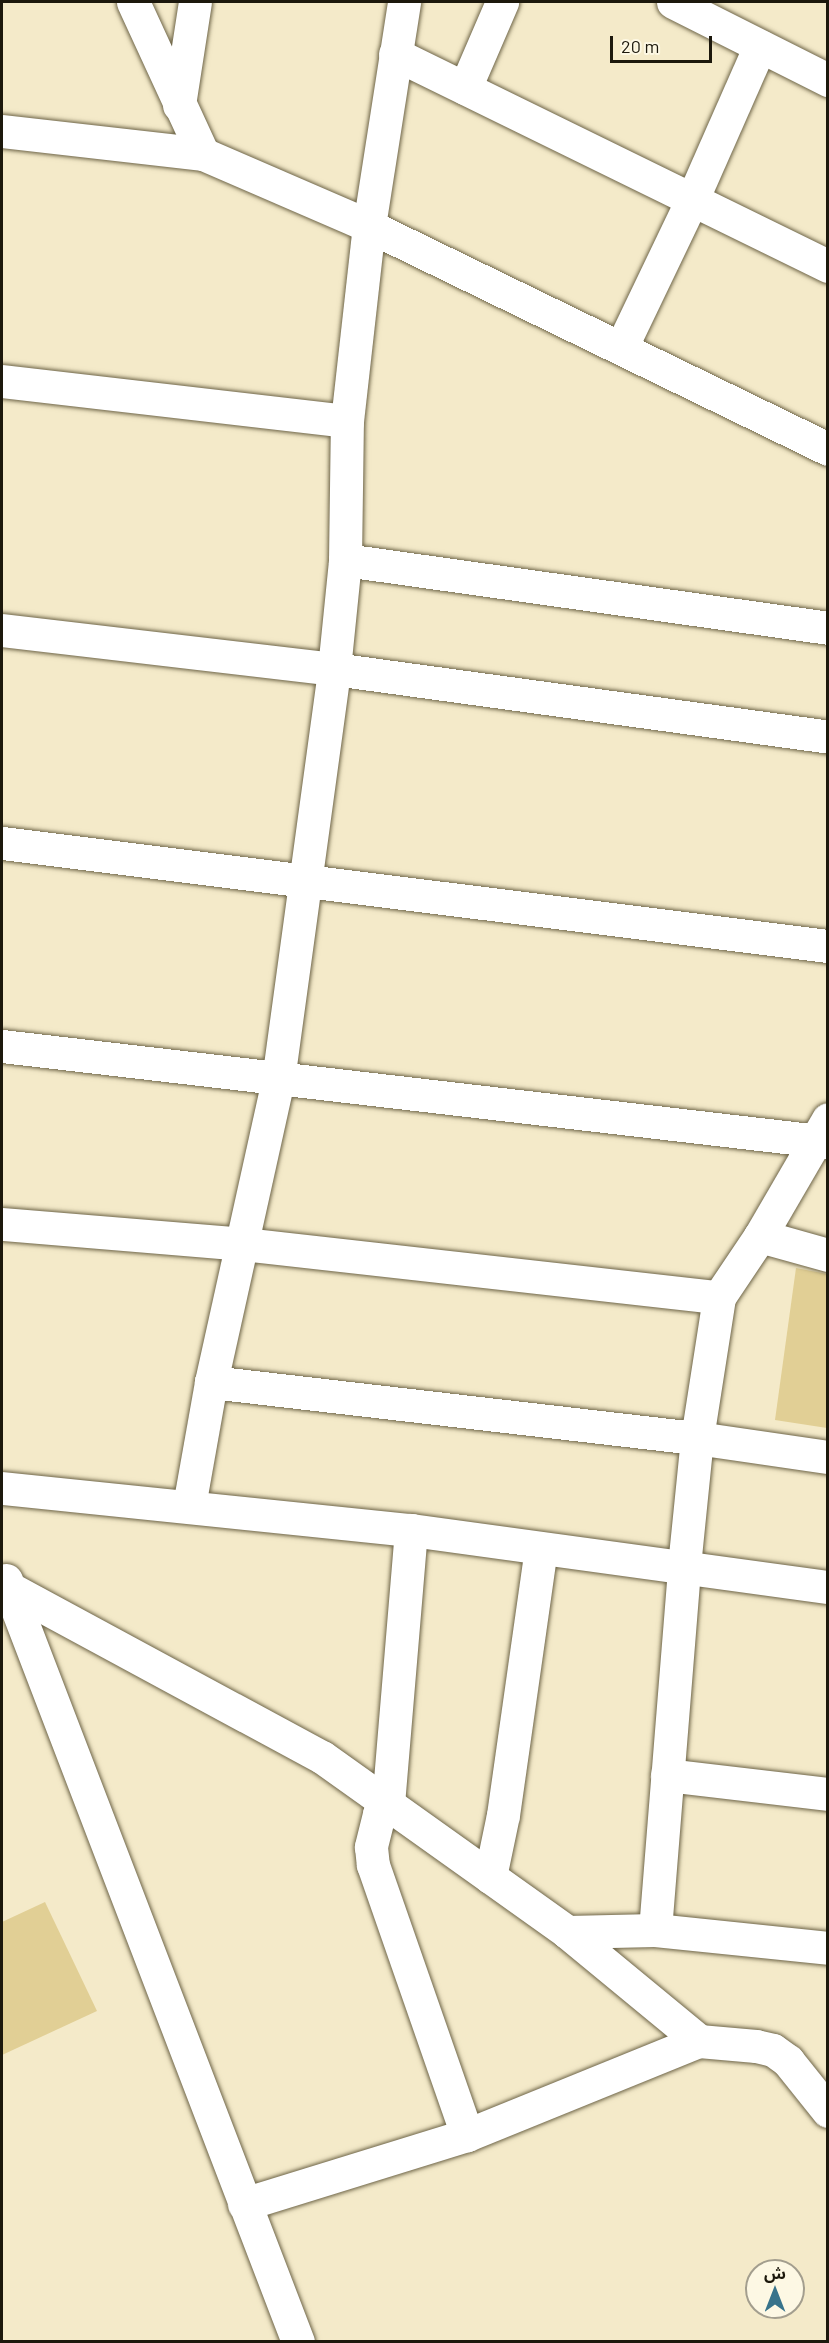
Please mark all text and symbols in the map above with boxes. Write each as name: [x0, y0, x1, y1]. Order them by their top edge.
scale bar: [613, 24, 715, 62]
text: 20 m: [621, 35, 659, 57]
north arrow: [745, 2259, 805, 2319]
text: ش: [764, 2263, 786, 2282]

